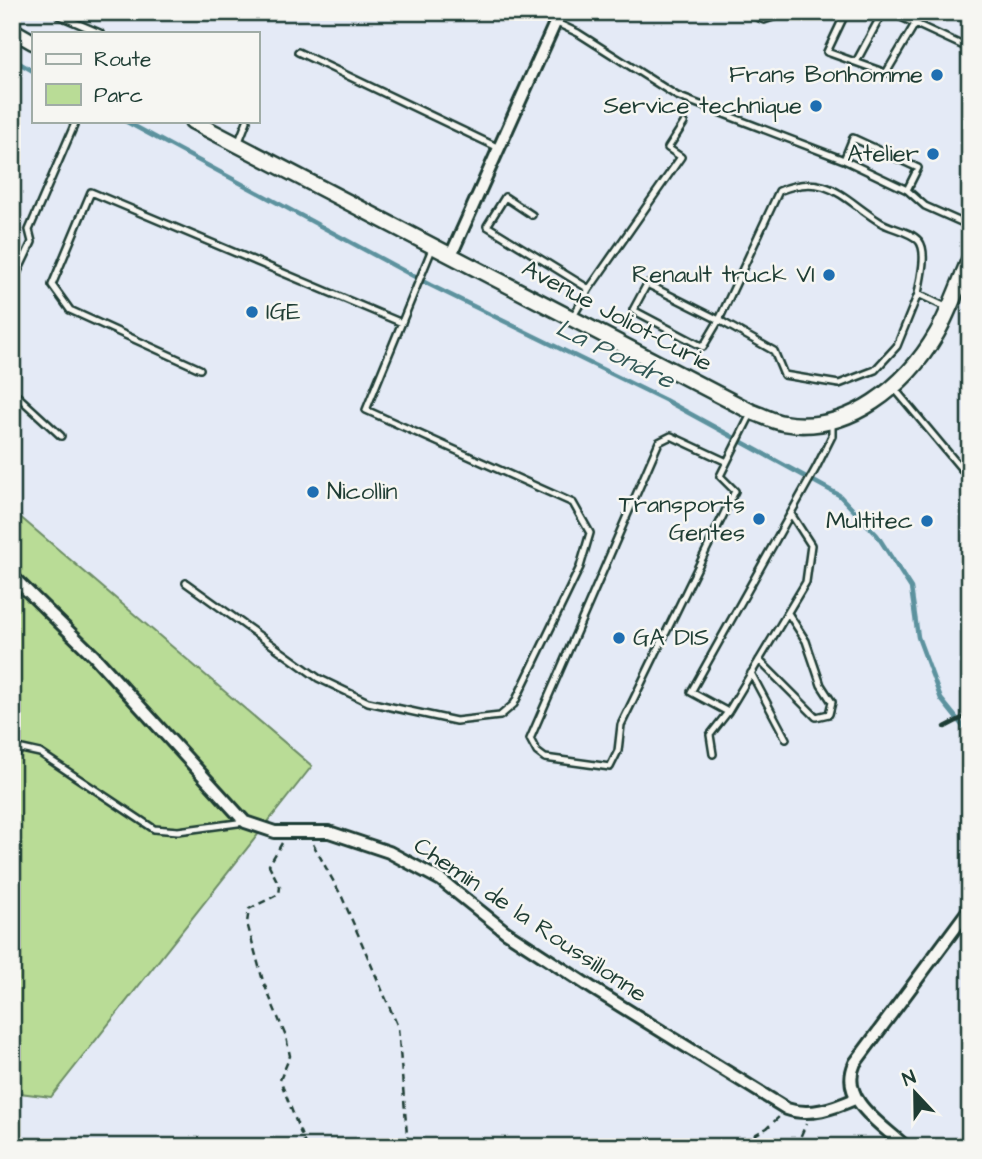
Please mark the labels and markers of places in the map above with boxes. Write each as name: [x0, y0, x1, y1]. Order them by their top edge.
place label: Frans Bonhomme: [729, 58, 923, 92]
marker: Frans Bonhomme: [929, 67, 945, 83]
place label: Service technique: [604, 89, 802, 123]
marker: Service technique: [808, 98, 824, 114]
place label: Atelier: [847, 137, 919, 171]
marker: Atelier: [925, 146, 941, 162]
place label: Renault truck VI: [632, 258, 815, 292]
marker: Renault truck VI: [821, 267, 837, 283]
place label: IGE: [266, 295, 300, 329]
marker: IGE: [244, 304, 260, 320]
place label: Nicollin: [327, 475, 398, 509]
marker: Nicollin: [305, 484, 321, 500]
place label: Transports Gentes: [619, 488, 745, 550]
place label: Multitec: [826, 504, 913, 538]
marker: Transports Gentes: [751, 511, 767, 527]
marker: Multitec: [919, 513, 935, 529]
place label: GA DIS: [633, 621, 709, 655]
marker: GA DIS: [611, 630, 627, 646]

